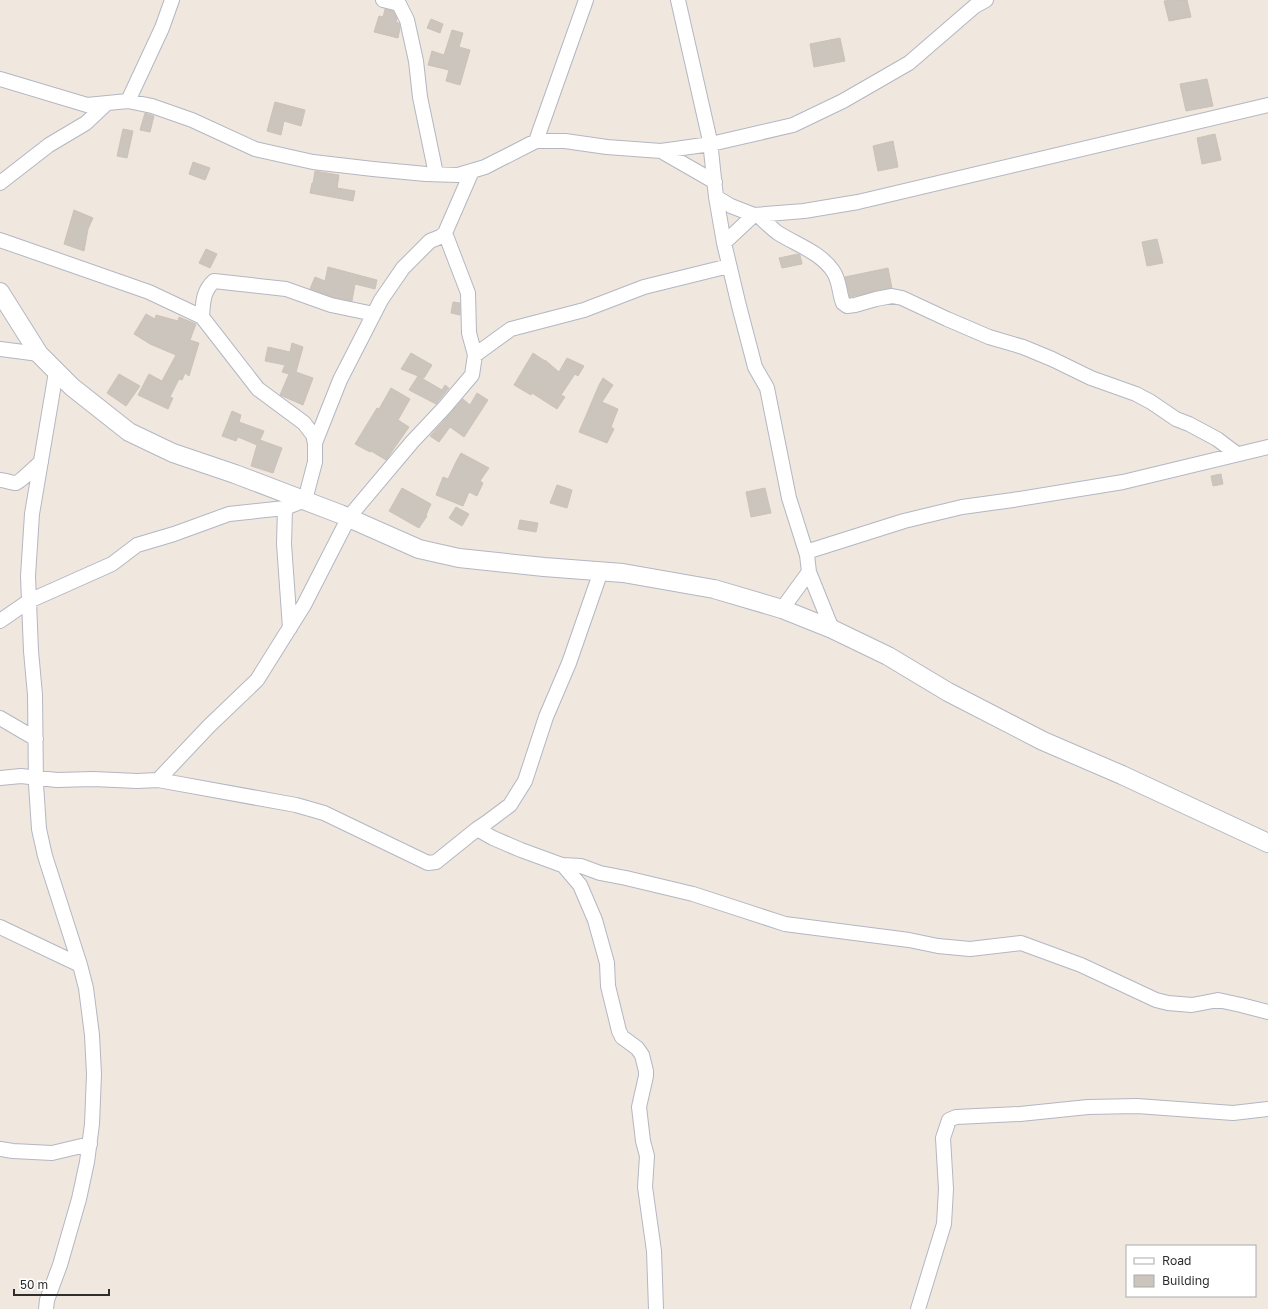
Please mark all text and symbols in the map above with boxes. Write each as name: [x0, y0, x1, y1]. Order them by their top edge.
legend: [1126, 1245, 1256, 1297]
text: Road: [1162, 1253, 1191, 1268]
scale bar: [14, 1271, 109, 1297]
text: Building: [1162, 1273, 1210, 1288]
text: 50 m: [20, 1277, 48, 1292]

